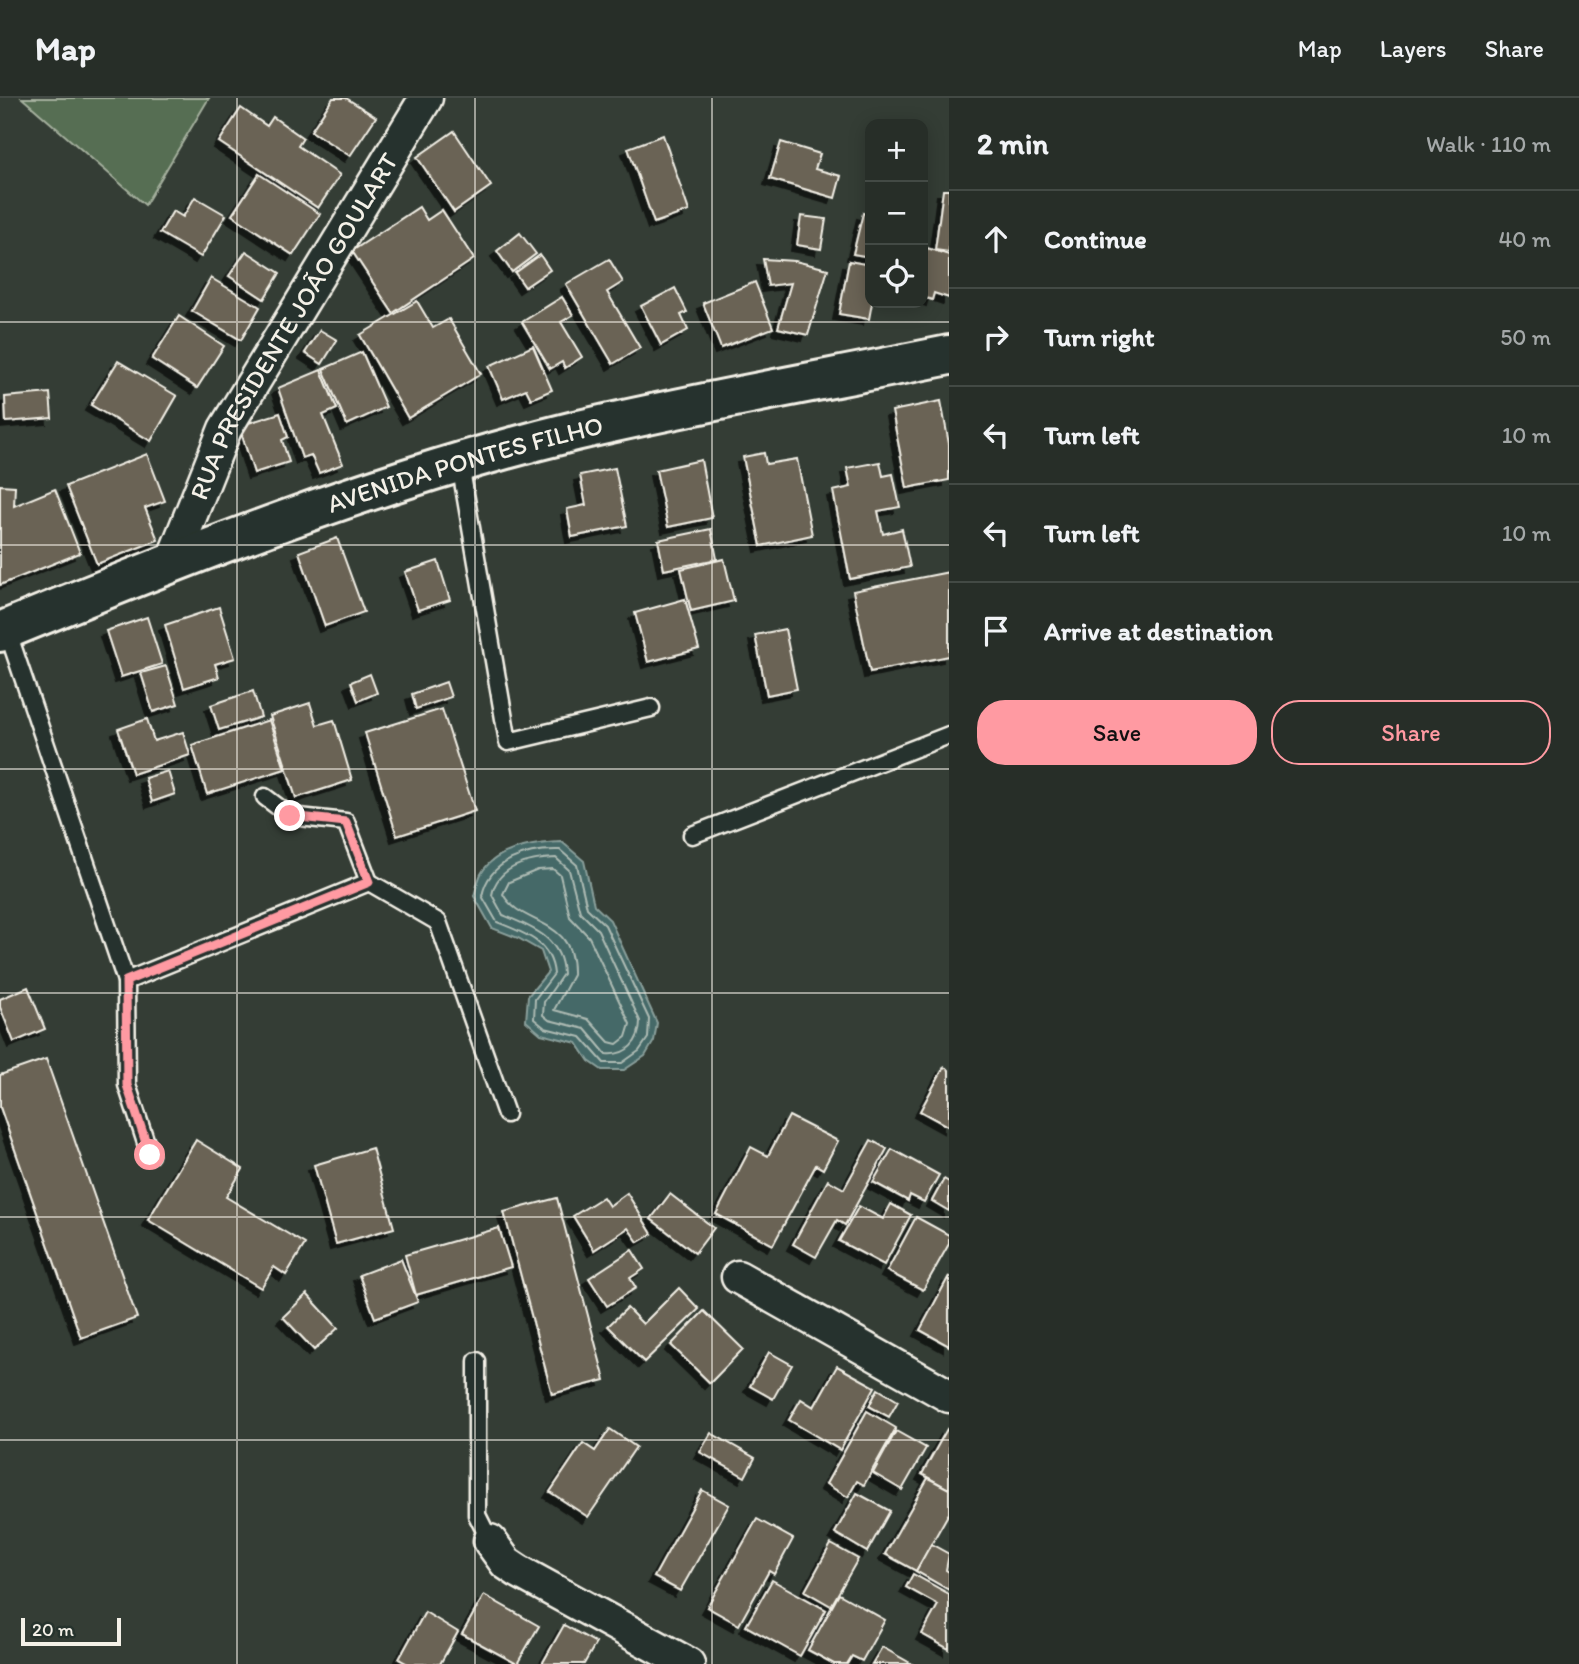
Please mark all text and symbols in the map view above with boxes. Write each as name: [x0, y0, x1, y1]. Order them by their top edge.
text: Map: [35, 29, 96, 68]
text: Map: [1298, 34, 1342, 63]
text: Layers: [1380, 34, 1447, 63]
text: Share: [1485, 34, 1544, 63]
map controls: [865, 119, 928, 308]
button: +: [865, 119, 928, 182]
text: 2 min: [977, 125, 1048, 162]
text: Walk · 110 m: [1426, 130, 1551, 158]
street label: RUA PRESIDENTE JOÃO GOULART: [183, 147, 405, 504]
button: −: [865, 182, 928, 245]
icon: ahead: [977, 220, 1015, 258]
text: Continue: [1044, 223, 1147, 255]
text: 40 m: [1498, 225, 1551, 253]
button: locate: [865, 245, 928, 308]
icon: right: [977, 318, 1015, 356]
text: Turn right: [1044, 321, 1155, 353]
text: 50 m: [1500, 323, 1551, 351]
street label: AVENIDA PONTES FILHO: [323, 409, 606, 520]
icon: left: [977, 416, 1015, 454]
text: Turn left: [1044, 419, 1140, 451]
text: 10 m: [1502, 421, 1551, 449]
icon: left: [977, 514, 1015, 552]
text: Turn left: [1044, 517, 1140, 549]
text: 10 m: [1502, 519, 1551, 547]
icon: arrive: [977, 612, 1015, 650]
text: Arrive at destination: [1044, 615, 1273, 647]
button: Save: [977, 700, 1257, 765]
button: Share: [1271, 700, 1551, 765]
route end: [274, 800, 305, 831]
route start: [134, 1139, 165, 1170]
scale bar: [21, 1615, 121, 1647]
text: 20 m: [32, 1618, 74, 1641]

